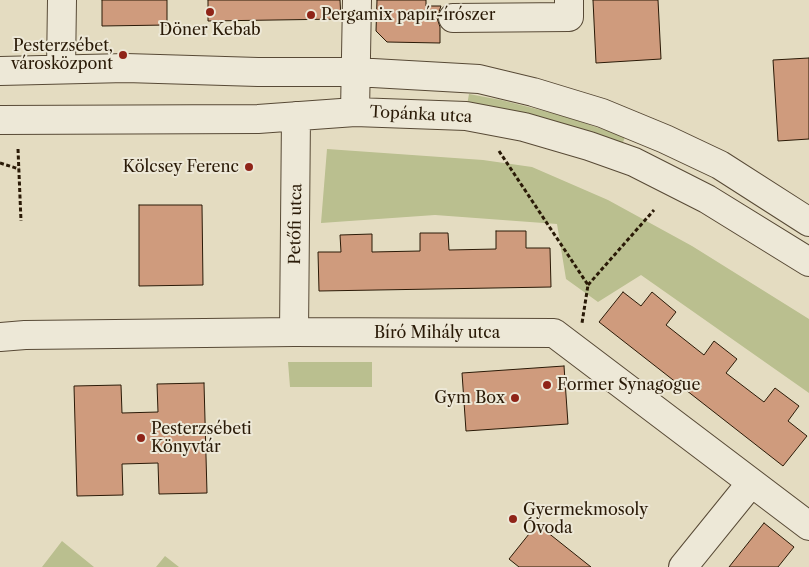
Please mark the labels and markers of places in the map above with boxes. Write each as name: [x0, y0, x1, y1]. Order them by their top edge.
place label: Pergamix papír-írószer: [321, 5, 496, 25]
marker: Döner Kebab: [204, 6, 216, 18]
marker: Pergamix papír-írószer: [305, 9, 317, 21]
place label: Döner Kebab: [159, 20, 261, 40]
place label: Pesterzsébet, városközpont: [11, 36, 113, 74]
marker: Pesterzsébet, városközpont: [117, 49, 129, 61]
place label: Kölcsey Ferenc: [123, 157, 239, 177]
marker: Kölcsey Ferenc: [243, 161, 255, 173]
place label: Former Synagogue: [557, 375, 700, 395]
marker: Former Synagogue: [541, 379, 553, 391]
place label: Gym Box: [434, 388, 505, 408]
marker: Gym Box: [509, 392, 521, 404]
place label: Pesterzsébeti Könyvtár: [151, 419, 252, 457]
marker: Pesterzsébeti Könyvtár: [135, 432, 147, 444]
place label: Gyermekmosoly Óvoda: [523, 500, 648, 538]
marker: Gyermekmosoly Óvoda: [507, 513, 519, 525]

